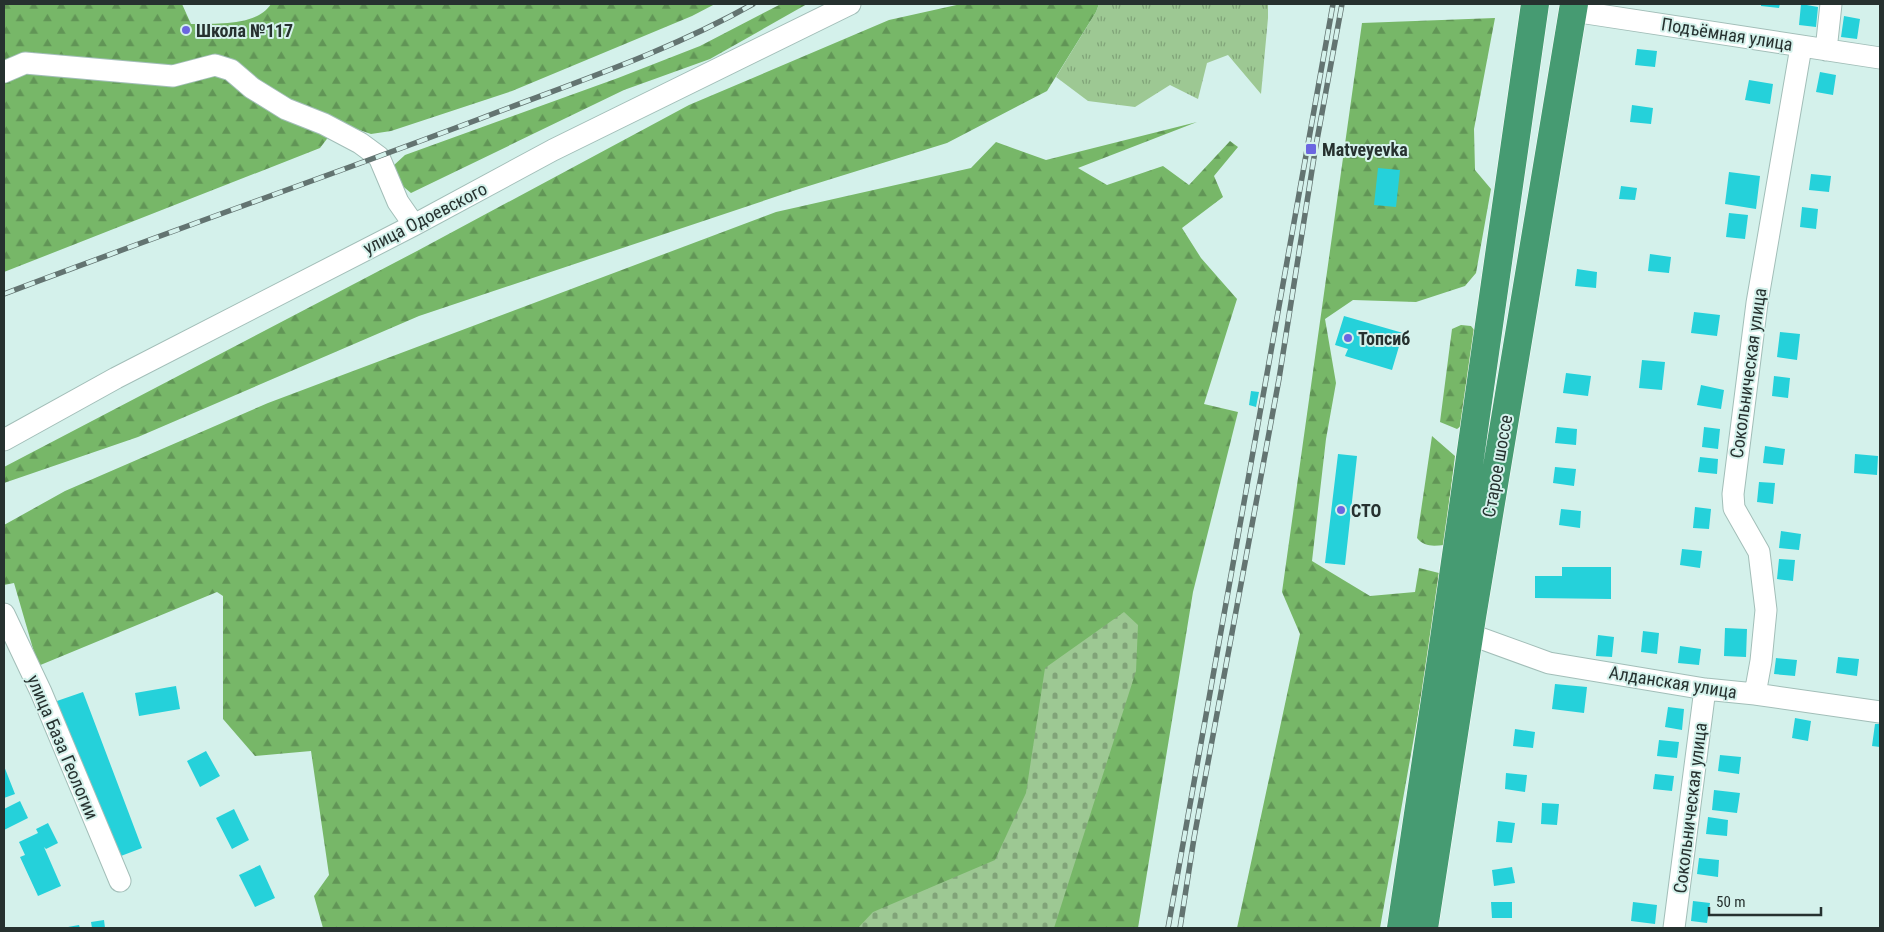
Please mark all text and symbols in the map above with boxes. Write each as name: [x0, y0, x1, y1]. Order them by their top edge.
street label: Подъёмная улица: [1660, 13, 1794, 55]
place label: Школа №117: [196, 20, 293, 41]
marker: Школа №117: [180, 24, 192, 36]
place label: Matveyevka: [1322, 139, 1408, 160]
marker: Matveyevka: [1304, 142, 1318, 156]
street label: улица Одоевского: [360, 178, 490, 258]
street label: Сокольническая улица: [1726, 286, 1770, 460]
place label: Топсиб: [1358, 328, 1410, 349]
marker: Топсиб: [1342, 332, 1354, 344]
street label: Старое шоссе: [1478, 413, 1516, 519]
place label: СТО: [1351, 500, 1382, 521]
marker: СТО: [1335, 504, 1347, 516]
street label: Алданская улица: [1608, 662, 1738, 702]
street label: улица База Геологии: [23, 672, 103, 822]
street label: Сокольническая улица: [1669, 721, 1711, 895]
scale bar: [1709, 884, 1822, 916]
text: 50 m: [1716, 893, 1746, 911]

